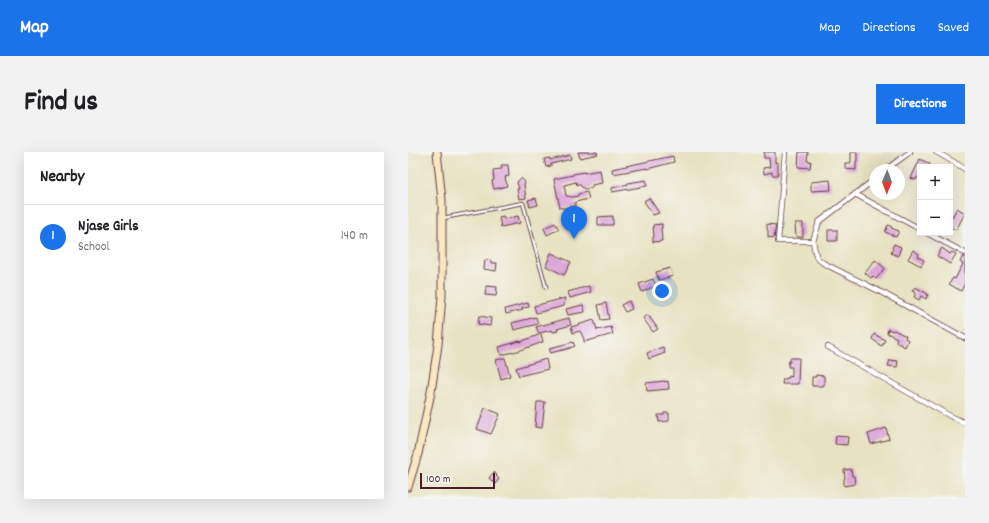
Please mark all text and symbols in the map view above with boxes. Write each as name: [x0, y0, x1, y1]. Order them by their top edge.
text: Map: [20, 15, 49, 42]
text: Map: [819, 18, 841, 38]
text: Directions: [863, 18, 916, 38]
text: Saved: [938, 18, 969, 38]
text: Find us: [24, 84, 98, 124]
button: Directions: [876, 84, 965, 124]
north arrow: [869, 164, 905, 200]
map controls: [917, 164, 953, 236]
button: +: [917, 164, 953, 200]
text: Nearby: [40, 166, 84, 190]
button: −: [917, 200, 953, 236]
pin: 1: [561, 206, 587, 239]
text: Njase Girls: [78, 216, 139, 238]
text: 1: [52, 227, 54, 246]
text: 140 m: [341, 227, 368, 246]
text: School: [78, 238, 110, 257]
your location: [652, 281, 672, 301]
scale bar: [420, 471, 495, 490]
text: 100 m: [426, 472, 450, 488]

